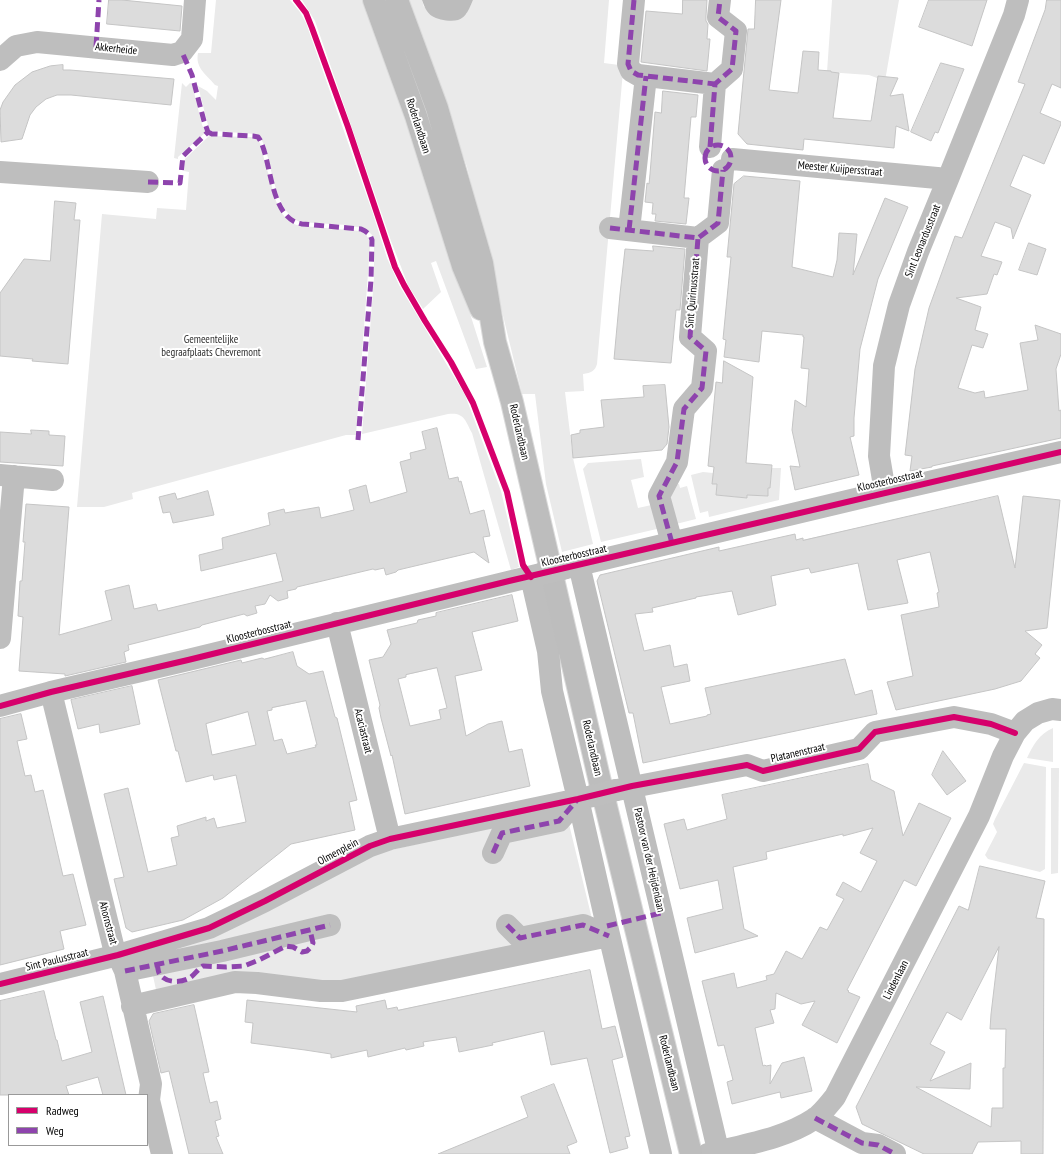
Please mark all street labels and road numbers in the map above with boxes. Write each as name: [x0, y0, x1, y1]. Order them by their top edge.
street label: Akkerheide: [94, 40, 138, 58]
street label: Roderlandbaan: [403, 97, 433, 155]
street label: Meester Kuijpersstraat: [797, 159, 883, 179]
street label: Sint Leonardusstraat: [902, 203, 944, 279]
street label: Sint Quirinusstraat: [683, 257, 703, 329]
street label: Roderlandbaan: [506, 403, 532, 461]
street label: Kloosterbosstraat: [856, 467, 924, 495]
street label: Kloosterbosstraat: [540, 542, 608, 570]
street label: Kloosterbosstraat: [225, 618, 293, 646]
street label: Acaciastraat: [351, 707, 375, 755]
street label: Roderlandbaan: [579, 719, 605, 777]
street label: Platanenstraat: [770, 740, 826, 766]
street label: Pastoor van der Heijdenlaan: [631, 807, 667, 913]
street label: Olmenplein: [315, 836, 361, 868]
street label: Ahornstraat: [96, 900, 120, 946]
street label: Sint Paulusstraat: [24, 946, 90, 974]
street label: Lindenlaan: [881, 958, 911, 1002]
street label: Roderlandbaan: [656, 1034, 682, 1092]

